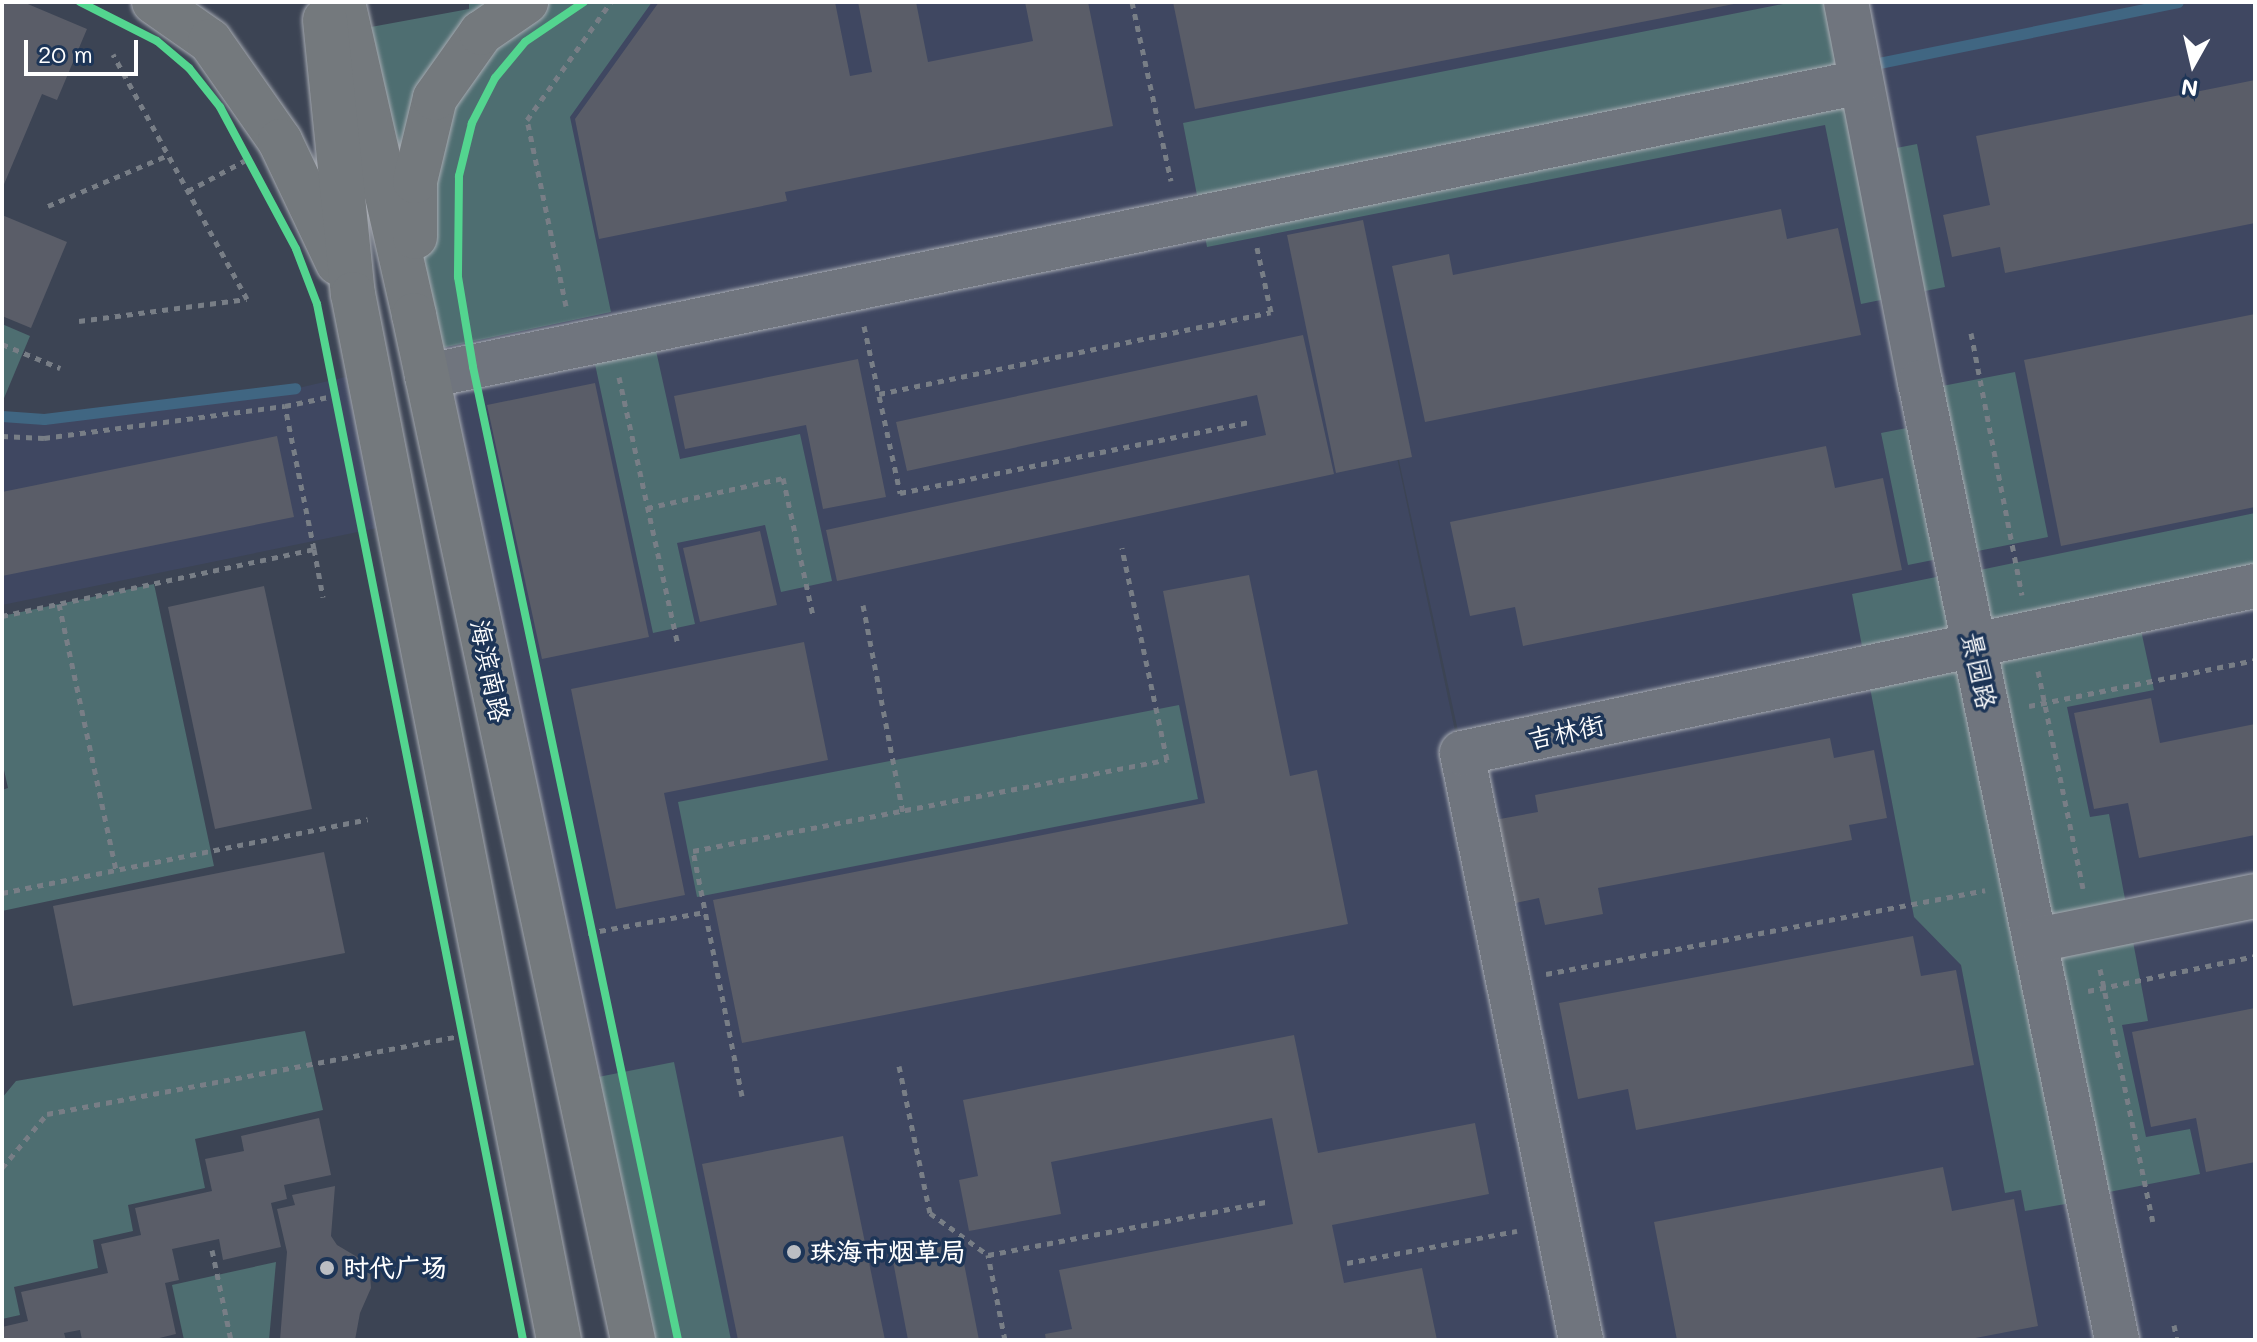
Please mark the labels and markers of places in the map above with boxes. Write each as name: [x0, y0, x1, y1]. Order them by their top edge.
place label: 珠海市烟草局: [810, 1236, 966, 1268]
marker: 珠海市烟草局: [785, 1243, 803, 1261]
place label: 时代广场: [343, 1252, 447, 1284]
marker: 时代广场: [318, 1259, 336, 1277]

